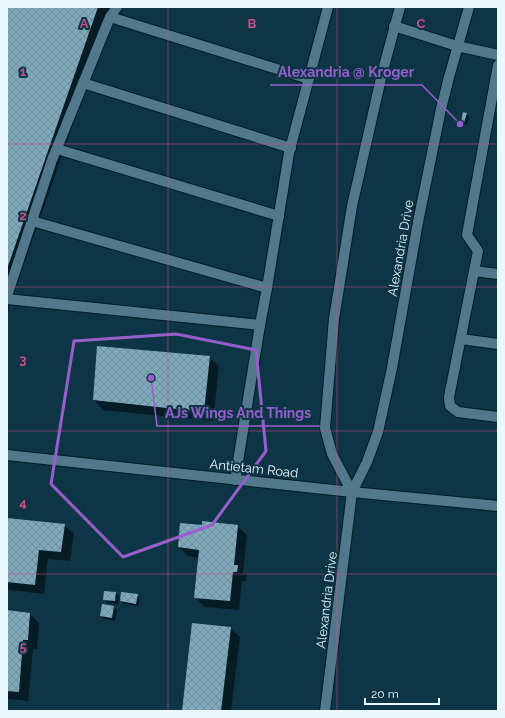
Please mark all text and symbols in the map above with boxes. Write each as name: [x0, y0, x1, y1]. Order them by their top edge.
text: A: [80, 16, 89, 31]
text: B: [248, 16, 257, 31]
text: C: [417, 16, 426, 31]
callout: Alexandria @ Kroger: [270, 59, 422, 85]
text: 1: [20, 64, 27, 79]
text: Alexandria @ Kroger: [278, 64, 415, 80]
street label: Alexandria Drive: [385, 198, 416, 298]
text: 2: [19, 208, 27, 223]
text: 3: [19, 352, 27, 367]
callout: AJs Wings And Things: [157, 400, 320, 426]
text: AJs Wings And Things: [165, 405, 311, 421]
street label: Antietam Road: [209, 456, 299, 481]
text: 4: [19, 495, 27, 510]
street label: Alexandria Drive: [313, 550, 340, 649]
text: 5: [19, 639, 27, 654]
scale bar: [365, 680, 439, 706]
text: 20 m: [371, 687, 399, 701]

